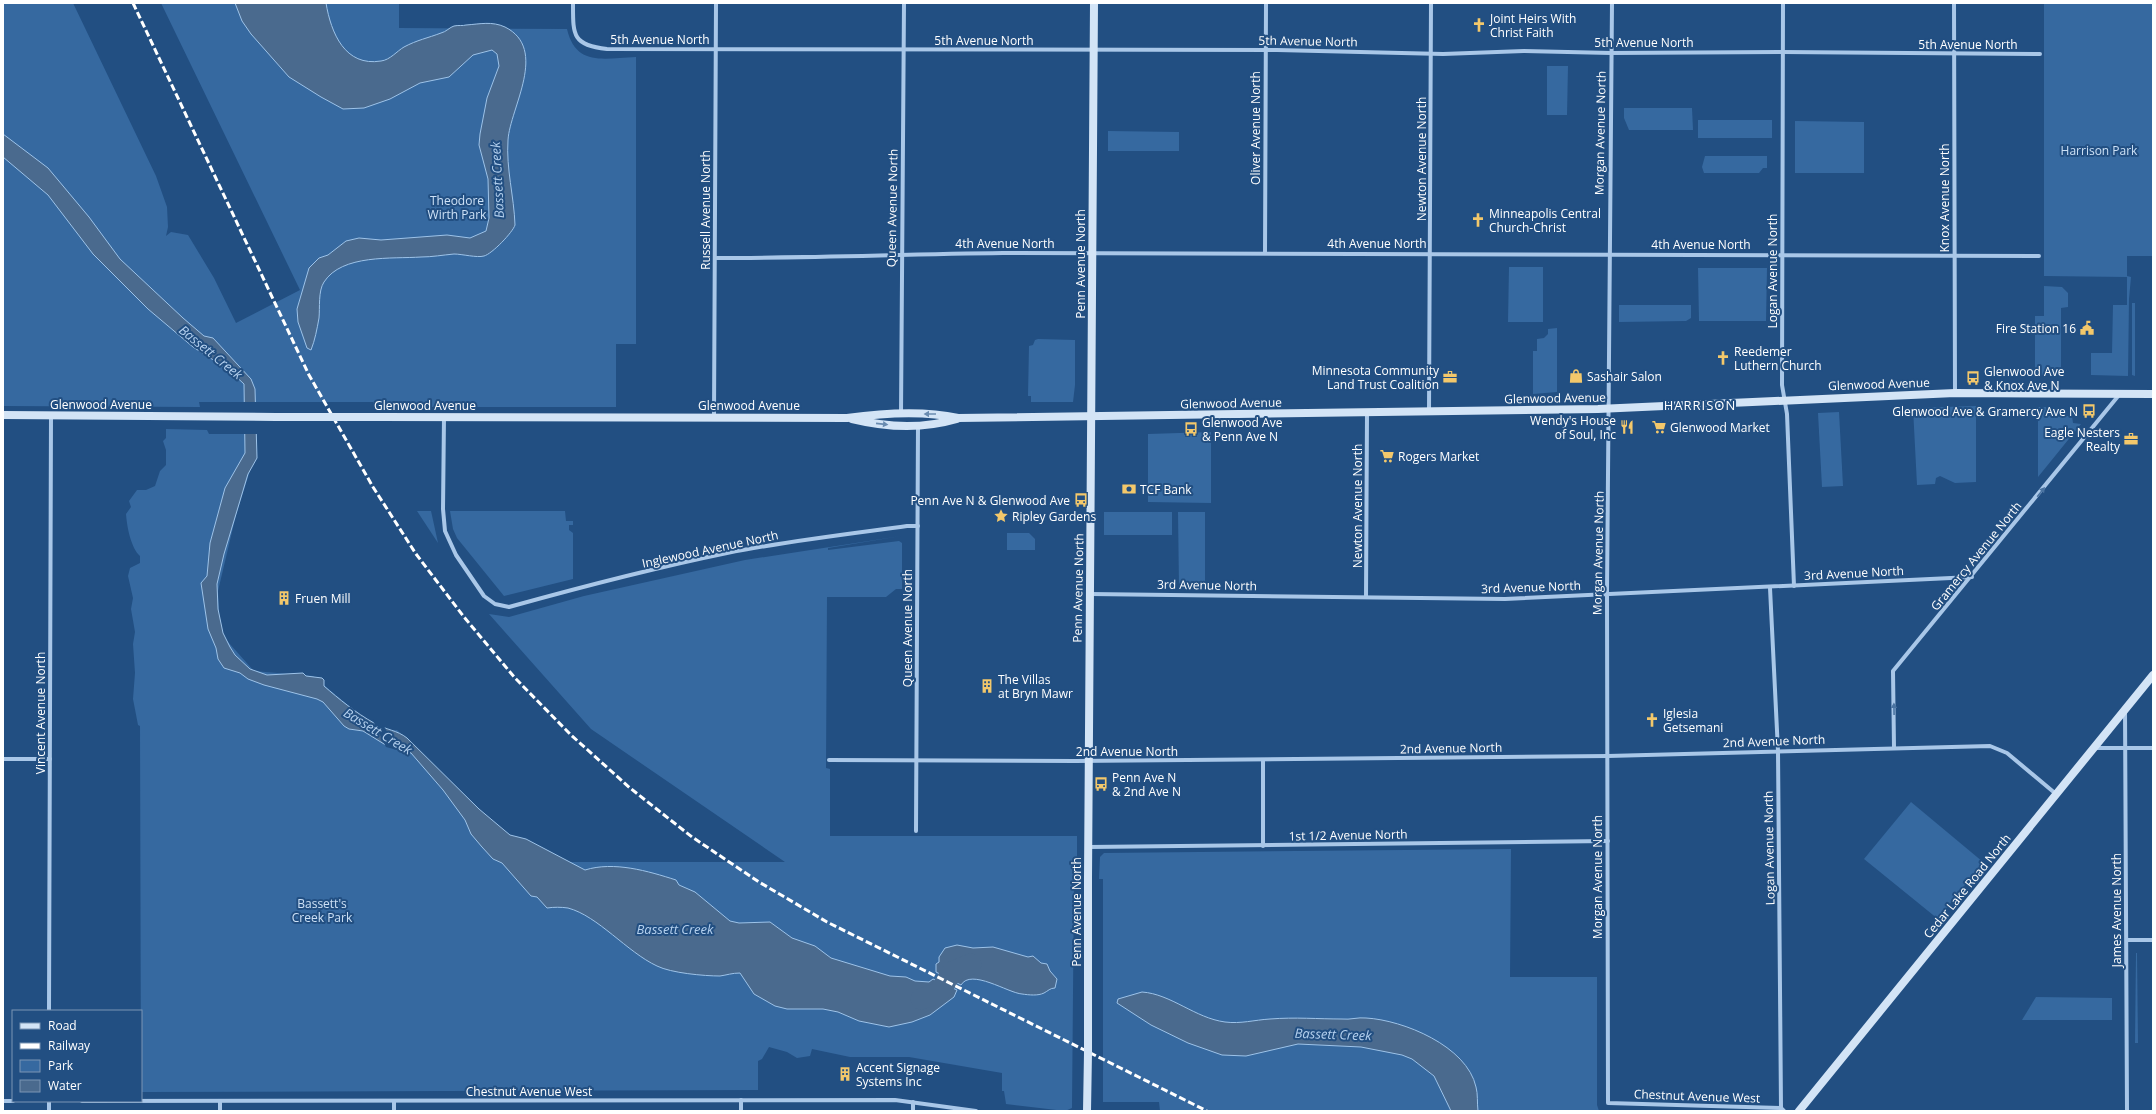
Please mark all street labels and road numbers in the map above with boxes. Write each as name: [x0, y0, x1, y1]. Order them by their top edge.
street label: 5th Avenue North: [610, 31, 710, 48]
street label: 5th Avenue North: [934, 32, 1034, 49]
street label: 5th Avenue North: [1258, 32, 1358, 50]
street label: 5th Avenue North: [1594, 34, 1694, 51]
street label: 5th Avenue North: [1918, 36, 2018, 53]
street label: Oliver Avenue North: [1247, 71, 1264, 185]
street label: Morgan Avenue North: [1590, 71, 1610, 195]
street label: Newton Avenue North: [1413, 97, 1430, 221]
street label: Knox Avenue North: [1936, 143, 1953, 253]
street label: Queen Avenue North: [882, 149, 902, 267]
street label: Russell Avenue North: [697, 150, 714, 270]
street label: Penn Avenue North: [1072, 209, 1089, 319]
street label: Logan Avenue North: [1764, 214, 1781, 328]
street label: 4th Avenue North: [955, 235, 1055, 252]
street label: 4th Avenue North: [1327, 235, 1427, 252]
street label: 4th Avenue North: [1651, 236, 1751, 253]
street label: Glenwood Avenue: [1828, 374, 1930, 394]
street label: Glenwood Avenue: [1504, 389, 1606, 407]
street label: Glenwood Avenue: [1180, 394, 1282, 412]
street label: Glenwood Avenue: [50, 396, 152, 413]
street label: Glenwood Avenue: [374, 397, 476, 414]
street label: Glenwood Avenue: [698, 397, 800, 414]
street label: Newton Avenue North: [1349, 444, 1366, 568]
street label: Morgan Avenue North: [1588, 491, 1608, 615]
street label: Gramercy Avenue North: [1927, 498, 2025, 614]
street label: Inglewood Avenue North: [640, 526, 780, 572]
street label: Penn Avenue North: [1069, 533, 1087, 643]
street label: 3rd Avenue North: [1804, 562, 1904, 584]
street label: Queen Avenue North: [899, 569, 916, 687]
street label: 3rd Avenue North: [1157, 576, 1257, 594]
street label: 3rd Avenue North: [1481, 577, 1581, 597]
street label: Vincent Avenue North: [32, 652, 49, 774]
street label: 2nd Avenue North: [1723, 731, 1825, 751]
street label: 2nd Avenue North: [1400, 739, 1502, 757]
street label: 2nd Avenue North: [1076, 743, 1178, 760]
street label: Logan Avenue North: [1759, 790, 1779, 906]
street label: Morgan Avenue North: [1589, 815, 1606, 939]
street label: 1st 1/2 Avenue North: [1288, 825, 1408, 845]
street label: Cedar Lake Road North: [1919, 830, 2015, 942]
street label: James Avenue North: [2108, 853, 2125, 968]
street label: Penn Avenue North: [1068, 857, 1085, 967]
street label: Chestnut Avenue West: [466, 1083, 592, 1100]
street label: Chestnut Avenue West: [1633, 1085, 1761, 1107]

